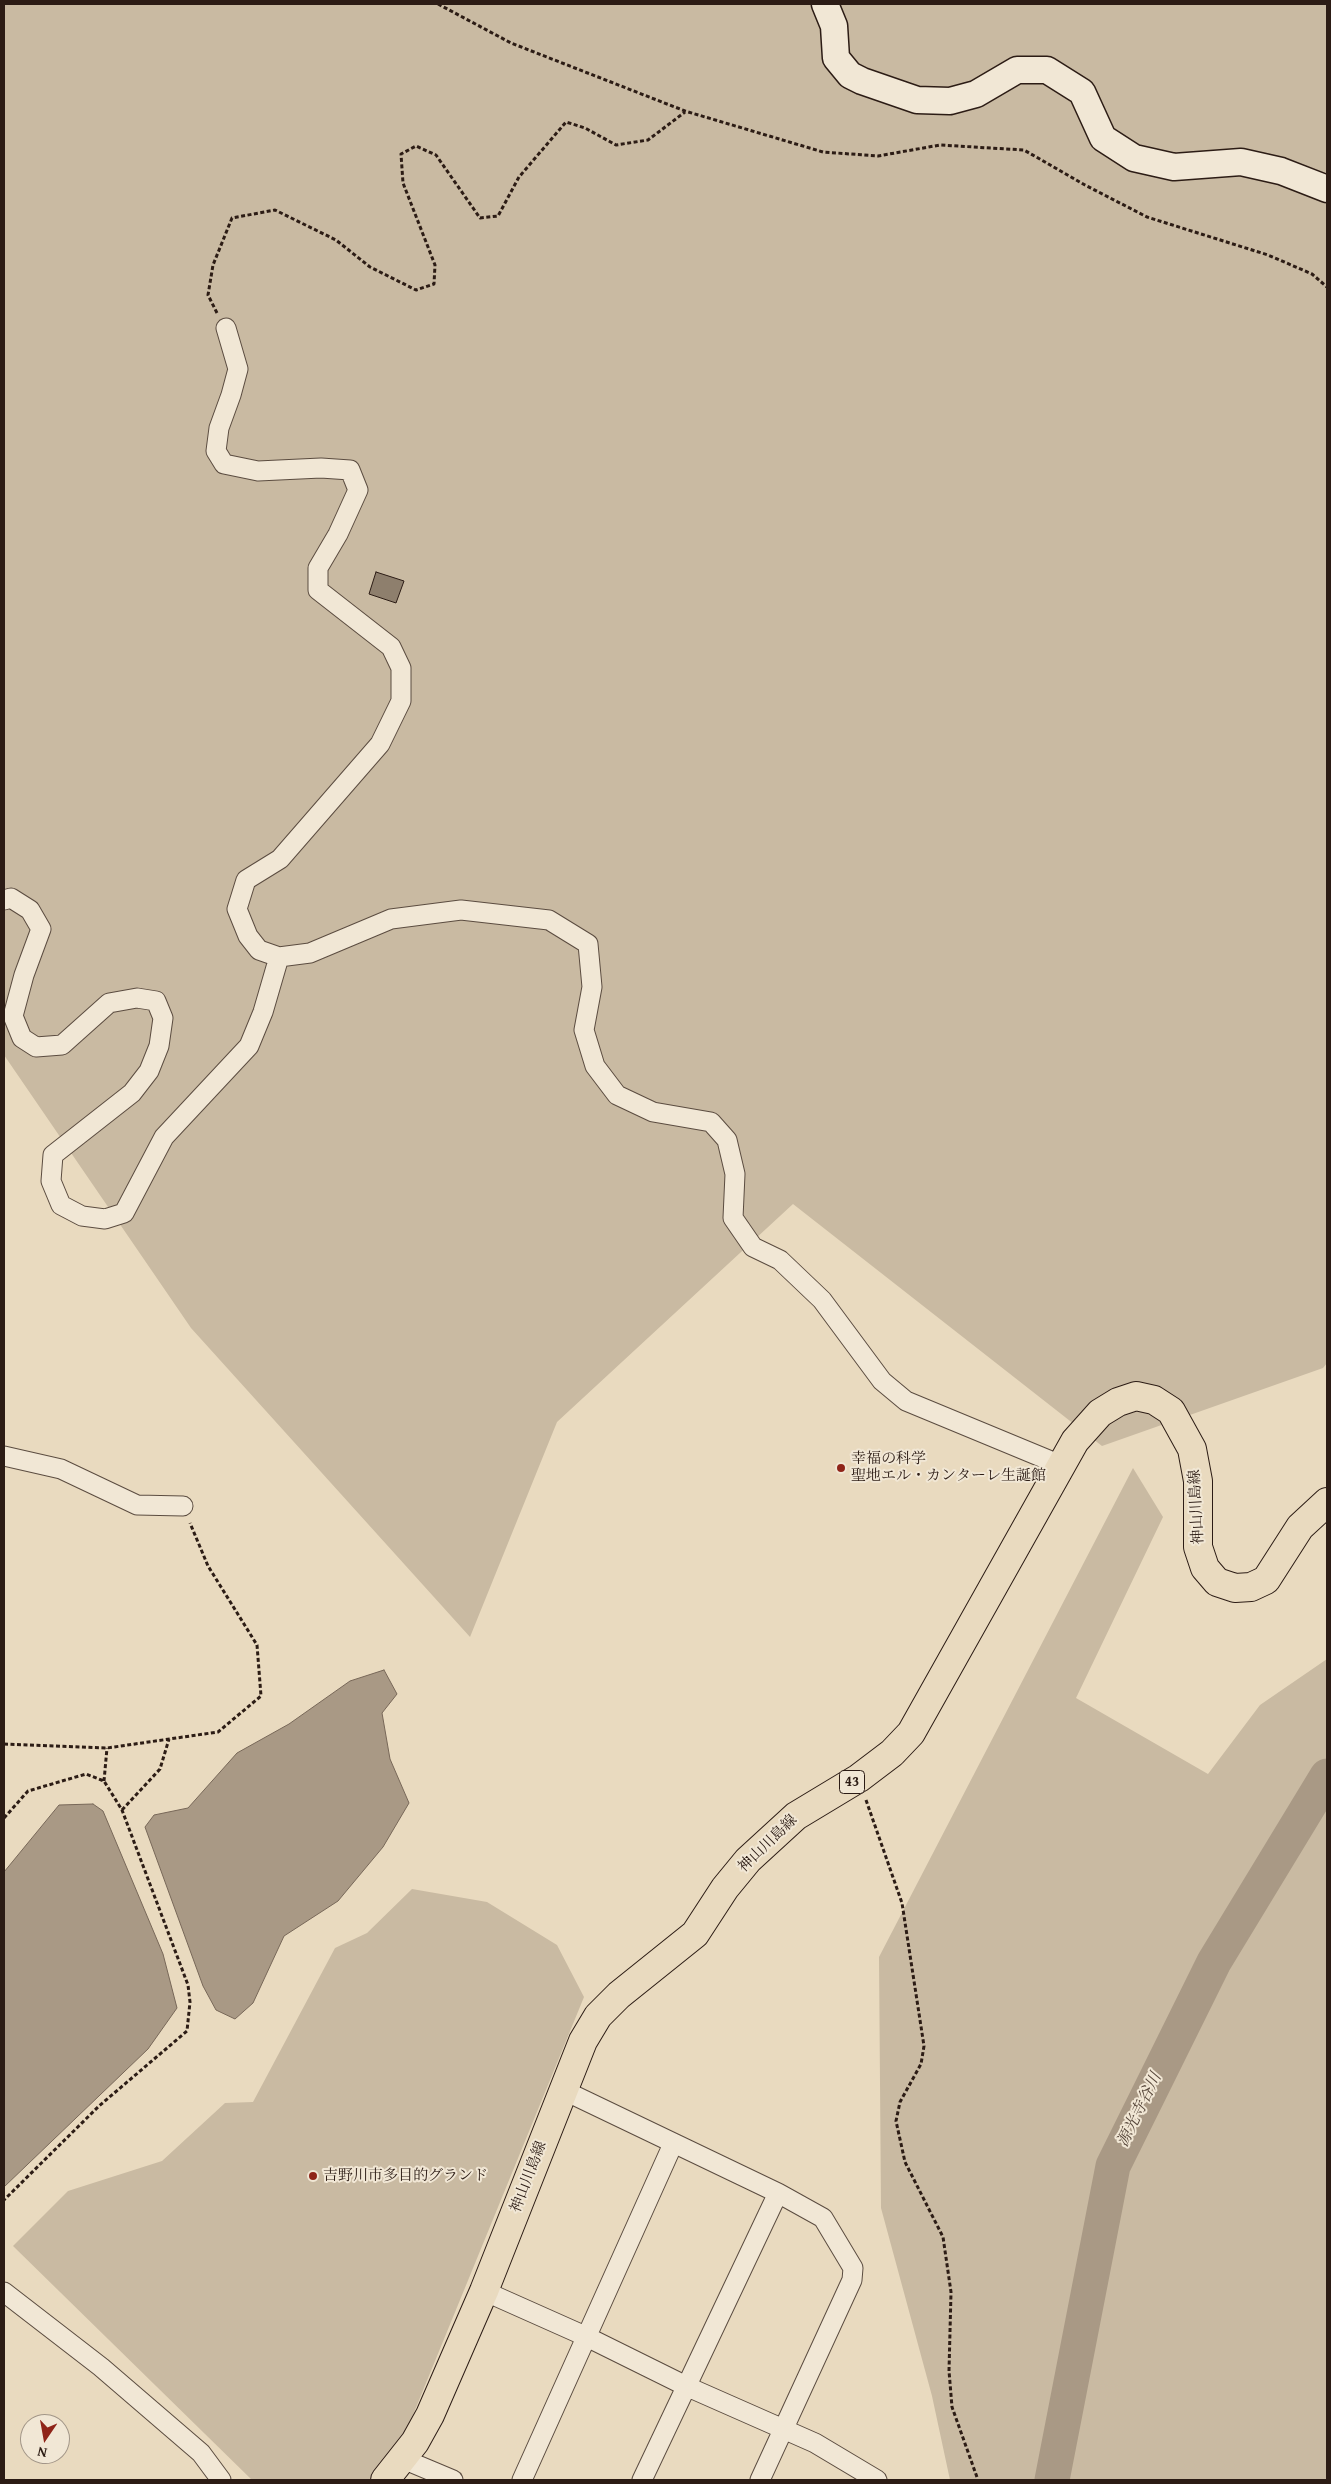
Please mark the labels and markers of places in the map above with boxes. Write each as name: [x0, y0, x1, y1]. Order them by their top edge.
place label: 幸福の科学 聖地エル・カンターレ生誕館: [851, 1450, 1046, 1485]
marker: 幸福の科学 聖地エル・カンターレ生誕館: [835, 1462, 847, 1474]
place label: 吉野川市多目的グランド: [323, 2167, 488, 2185]
marker: 吉野川市多目的グランド: [307, 2170, 319, 2182]

